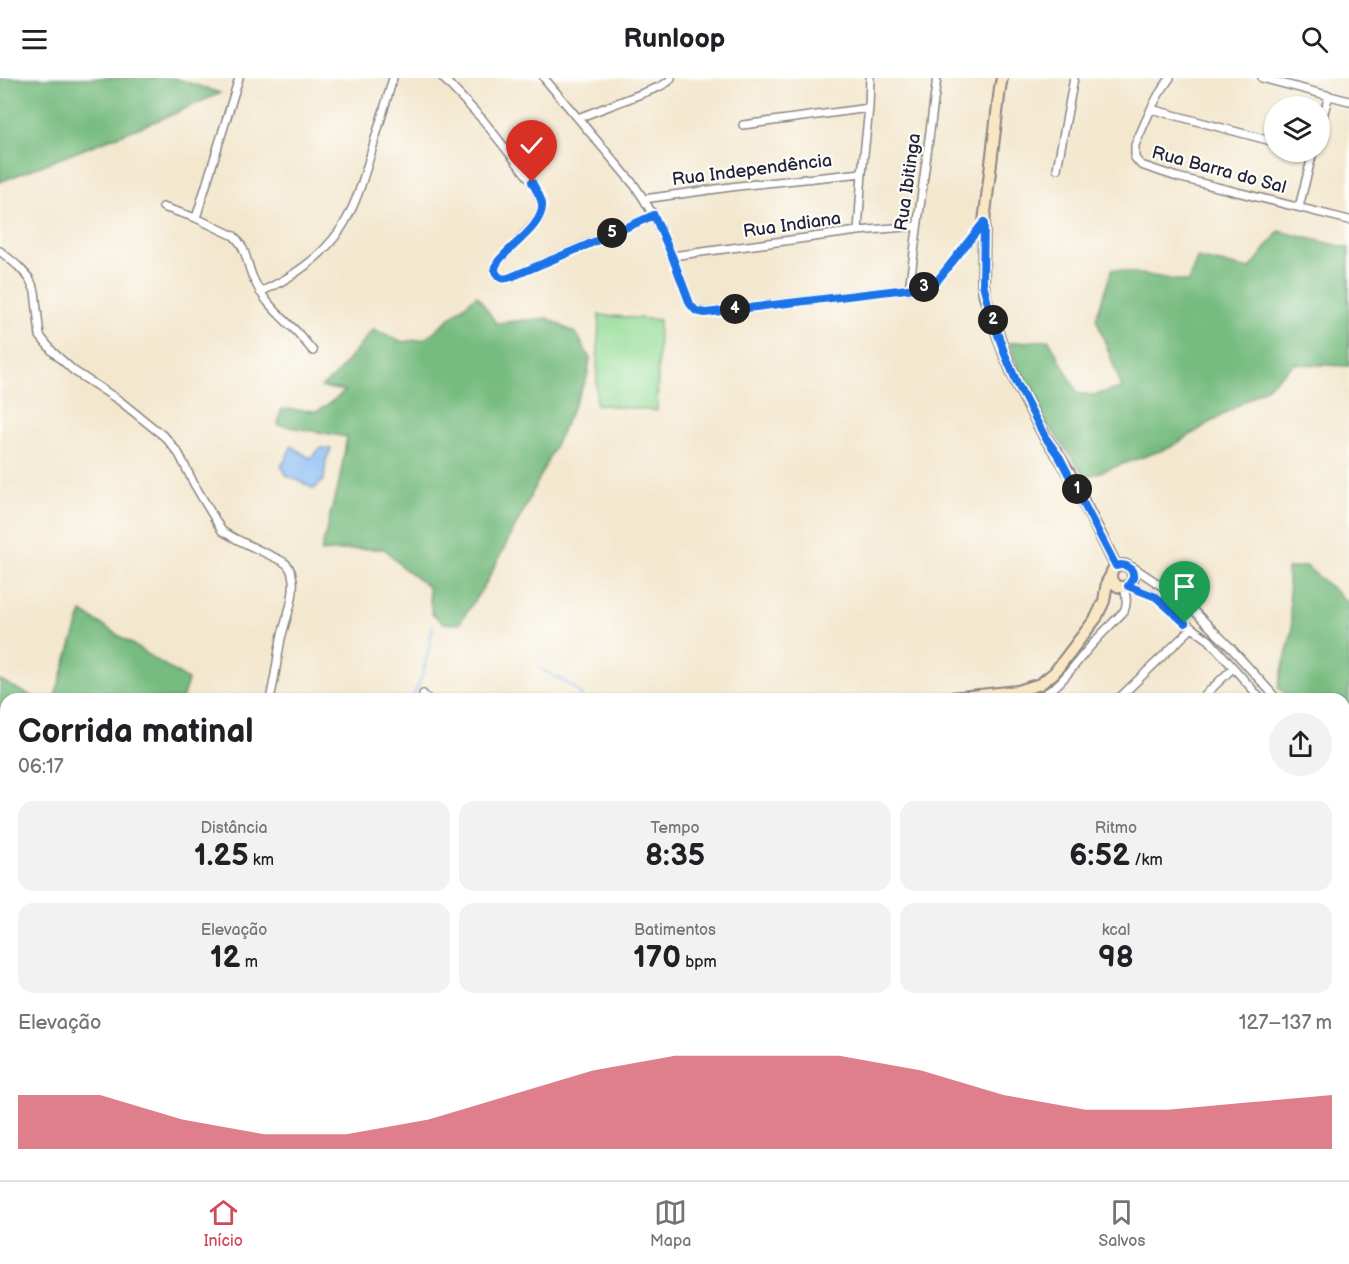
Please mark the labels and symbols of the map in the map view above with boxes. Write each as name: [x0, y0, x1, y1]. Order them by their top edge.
pin: [506, 120, 557, 182]
street label: Rua Ibitinga: [891, 132, 925, 232]
street label: Rua Barra do Sal: [1150, 142, 1288, 198]
street label: Rua Independência: [671, 150, 833, 190]
street label: Rua Indiana: [742, 208, 842, 242]
pin: 5: [597, 218, 627, 248]
pin: 3: [909, 272, 939, 302]
pin: 4: [720, 294, 750, 324]
pin: 2: [978, 305, 1008, 335]
pin: 1: [1062, 474, 1092, 504]
pin: [1159, 561, 1210, 623]

